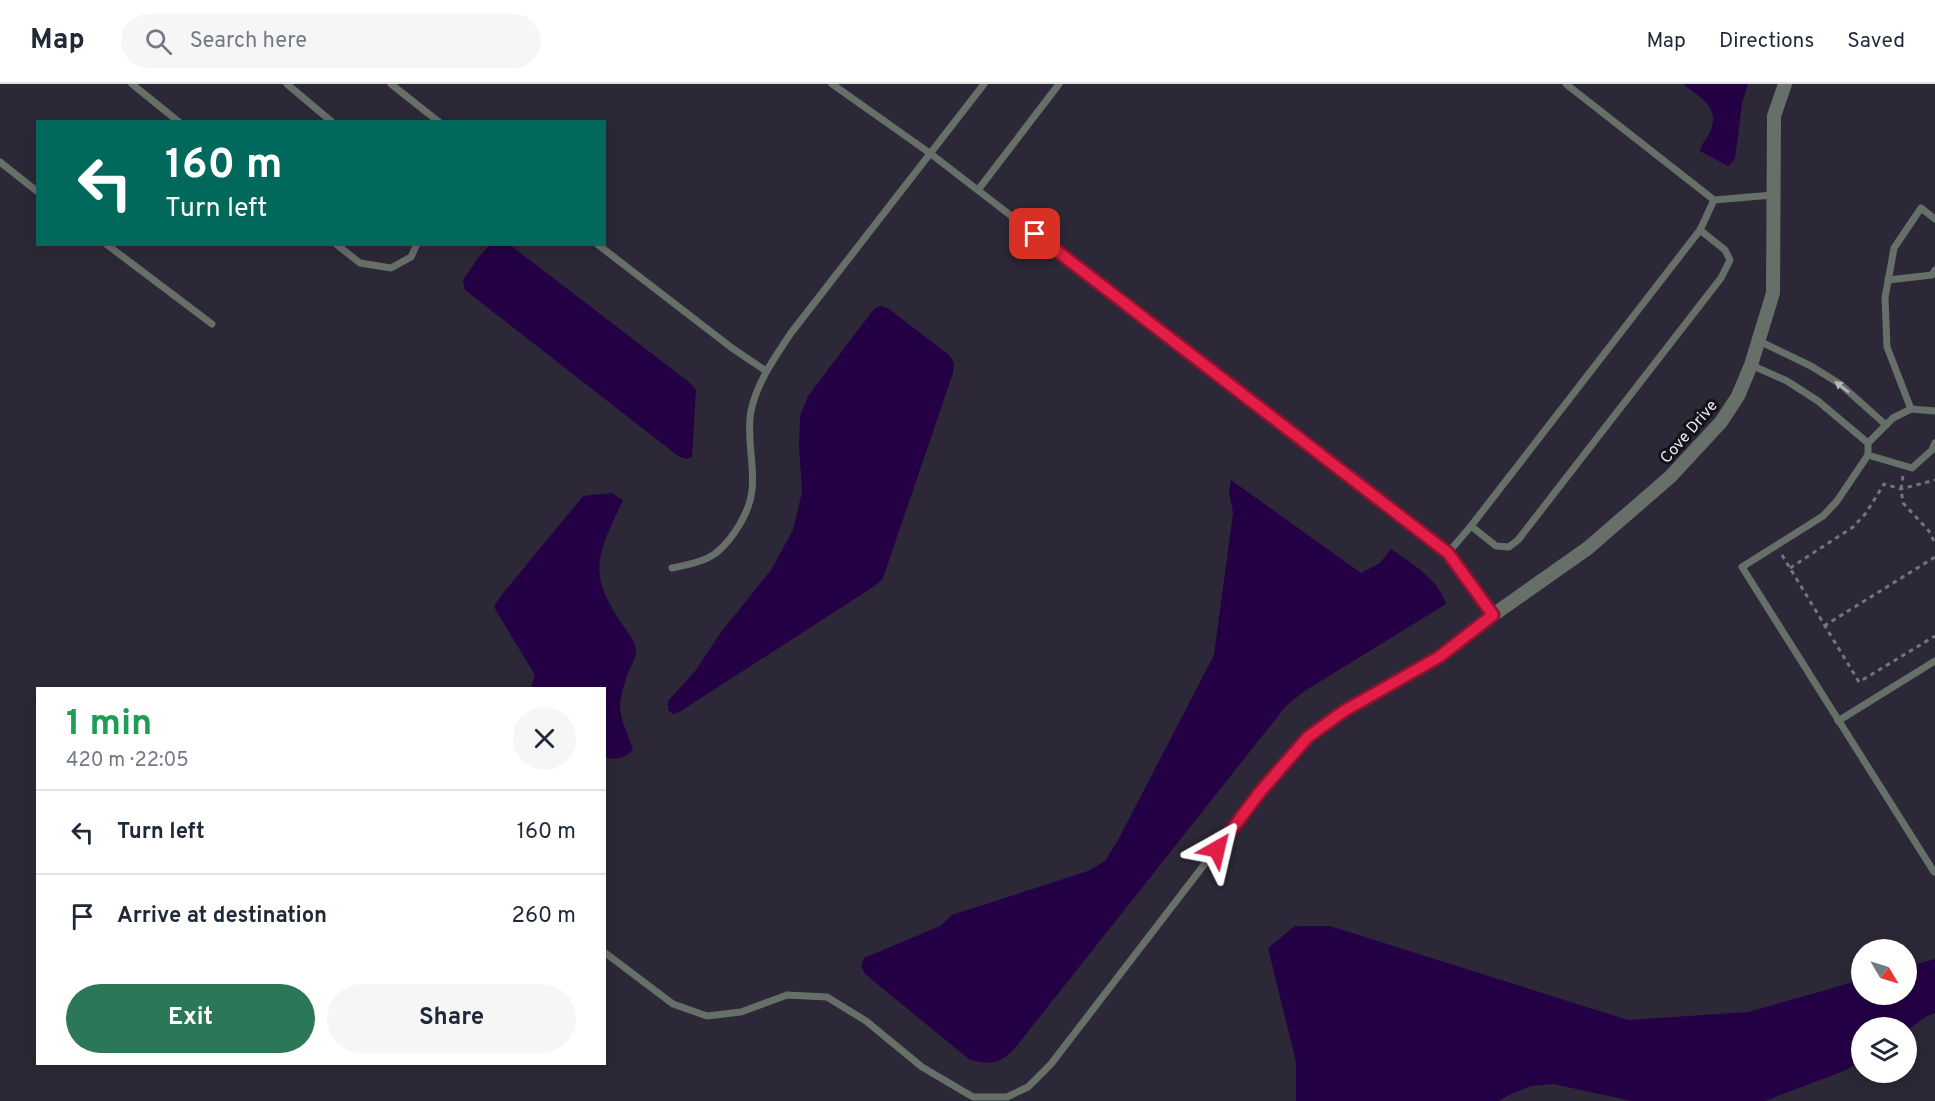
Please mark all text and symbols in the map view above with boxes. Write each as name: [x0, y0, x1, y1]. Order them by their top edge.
search box: [121, 14, 541, 68]
text: Map: [30, 23, 85, 59]
icon: search: [142, 25, 175, 58]
text: Search here: [190, 28, 307, 55]
text: Map: [1646, 28, 1686, 55]
text: Directions: [1719, 28, 1814, 55]
text: Saved: [1847, 28, 1905, 55]
text: 160 m: [165, 140, 283, 193]
icon: left: [66, 144, 144, 222]
text: Turn left: [165, 192, 267, 226]
pin: [1009, 208, 1060, 259]
icon: arrive: [1018, 217, 1051, 250]
one-way arrow: [1834, 380, 1850, 393]
street label: Cove Drive: [1656, 396, 1723, 468]
text: 1 min: [66, 702, 152, 748]
button: close: [513, 707, 576, 770]
text: 420 m · 22:05: [66, 748, 189, 774]
icon: left: [66, 816, 99, 849]
position arrow: [1185, 817, 1249, 881]
text: Turn left: [117, 819, 205, 846]
text: 160 m: [517, 819, 576, 846]
icon: arrive: [66, 900, 99, 933]
text: Arrive at destination: [117, 903, 327, 930]
text: 260 m: [511, 903, 576, 930]
north arrow: [1851, 939, 1917, 1005]
map controls: [1851, 939, 1917, 1083]
button: Exit: [66, 984, 315, 1053]
button: Share: [327, 984, 576, 1053]
button: layers: [1851, 1017, 1917, 1083]

